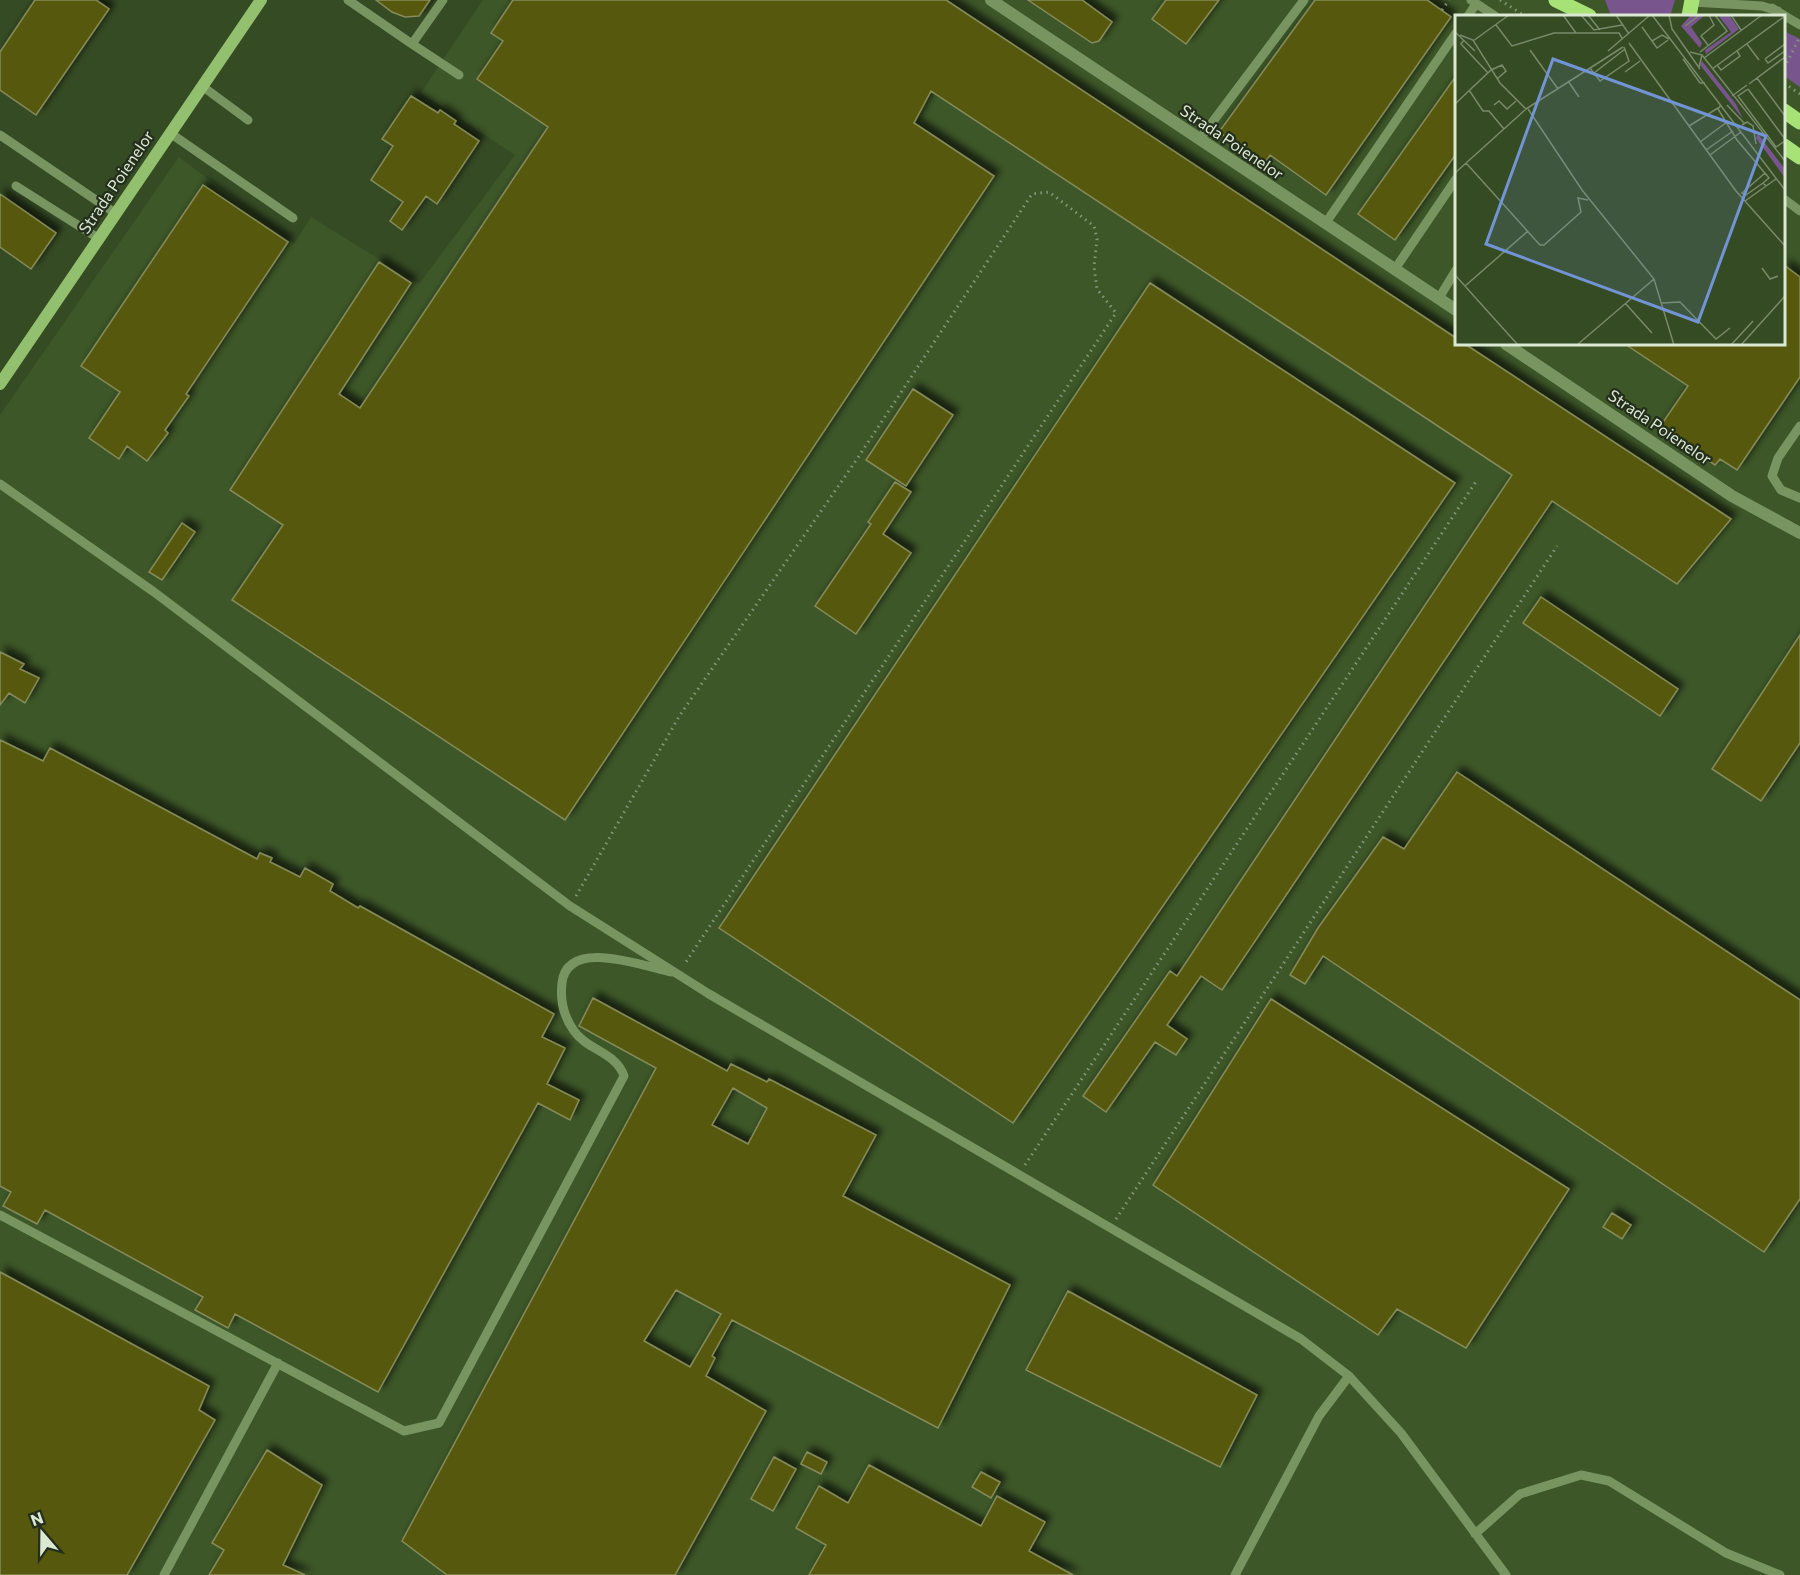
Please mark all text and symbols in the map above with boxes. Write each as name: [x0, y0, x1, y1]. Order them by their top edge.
inset map: [1455, 15, 1785, 345]
street label: Strada Poienelor: [1177, 100, 1288, 184]
street label: Strada Poienelor: [74, 126, 158, 237]
street label: Strada Poienelor: [1605, 385, 1716, 469]
north arrow: [12, 1503, 72, 1563]
text: N: [28, 1507, 46, 1529]

